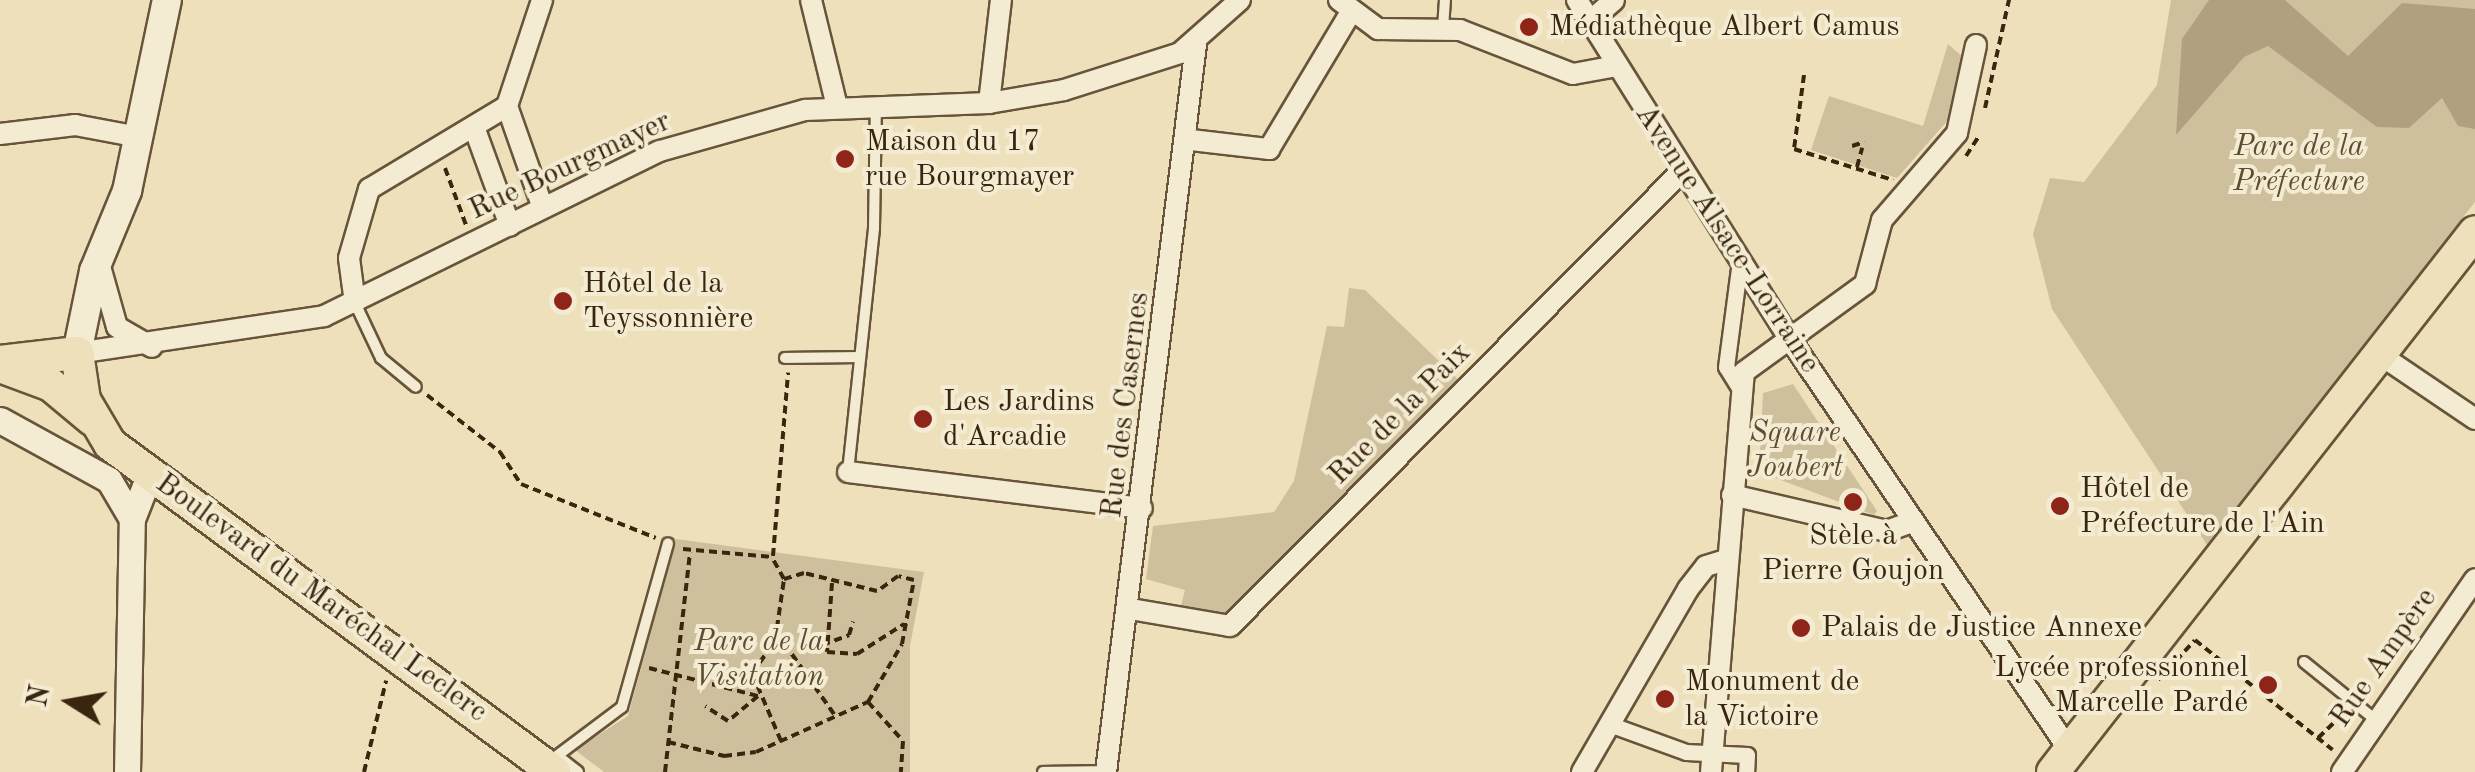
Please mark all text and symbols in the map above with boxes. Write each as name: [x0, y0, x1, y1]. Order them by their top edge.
place label: Médiathèque Albert Camus: [1549, 9, 1900, 45]
marker: Médiathèque Albert Camus: [1518, 16, 1540, 38]
street label: Avenue Alsace-Lorraine: [1627, 98, 1827, 380]
street label: Rue Bourgmayer: [463, 104, 677, 228]
place label: Maison du 17 rue Bourgmayer: [865, 124, 1074, 194]
park label: Parc de la Préfecture: [2233, 129, 2365, 200]
marker: Maison du 17 rue Bourgmayer: [834, 148, 856, 170]
place label: Hôtel de la Teyssonnière: [583, 266, 753, 336]
marker: Hôtel de la Teyssonnière: [552, 290, 574, 312]
street label: Rue des Casernes: [1094, 290, 1158, 520]
street label: Rue de la Paix: [1321, 335, 1479, 493]
place label: Les Jardins d'Arcadie: [943, 384, 1095, 454]
marker: Les Jardins d'Arcadie: [912, 408, 934, 430]
park label: Square Joubert: [1747, 415, 1843, 486]
street label: Boulevard du Maréchal Leclerc: [148, 466, 494, 730]
place label: Hôtel de Préfecture de l'Ain: [2080, 471, 2325, 542]
marker: Stèle à Pierre Goujon: [1842, 491, 1864, 513]
marker: Hôtel de Préfecture de l'Ain: [2049, 495, 2071, 517]
place label: Stèle à Pierre Goujon: [1762, 518, 1944, 588]
street label: Rue Ampère: [2323, 581, 2445, 735]
place label: Palais de Justice Annexe: [1821, 610, 2142, 646]
marker: Palais de Justice Annexe: [1790, 617, 1812, 639]
park label: Parc de la Visitation: [694, 624, 824, 694]
place label: Lycée professionnel Marcelle Pardé: [1995, 650, 2248, 720]
north arrow: [20, 652, 120, 752]
place label: Monument de la Victoire: [1685, 664, 1859, 734]
marker: Lycée professionnel Marcelle Pardé: [2257, 674, 2279, 696]
text: N: [25, 683, 56, 709]
marker: Monument de la Victoire: [1654, 688, 1676, 710]

